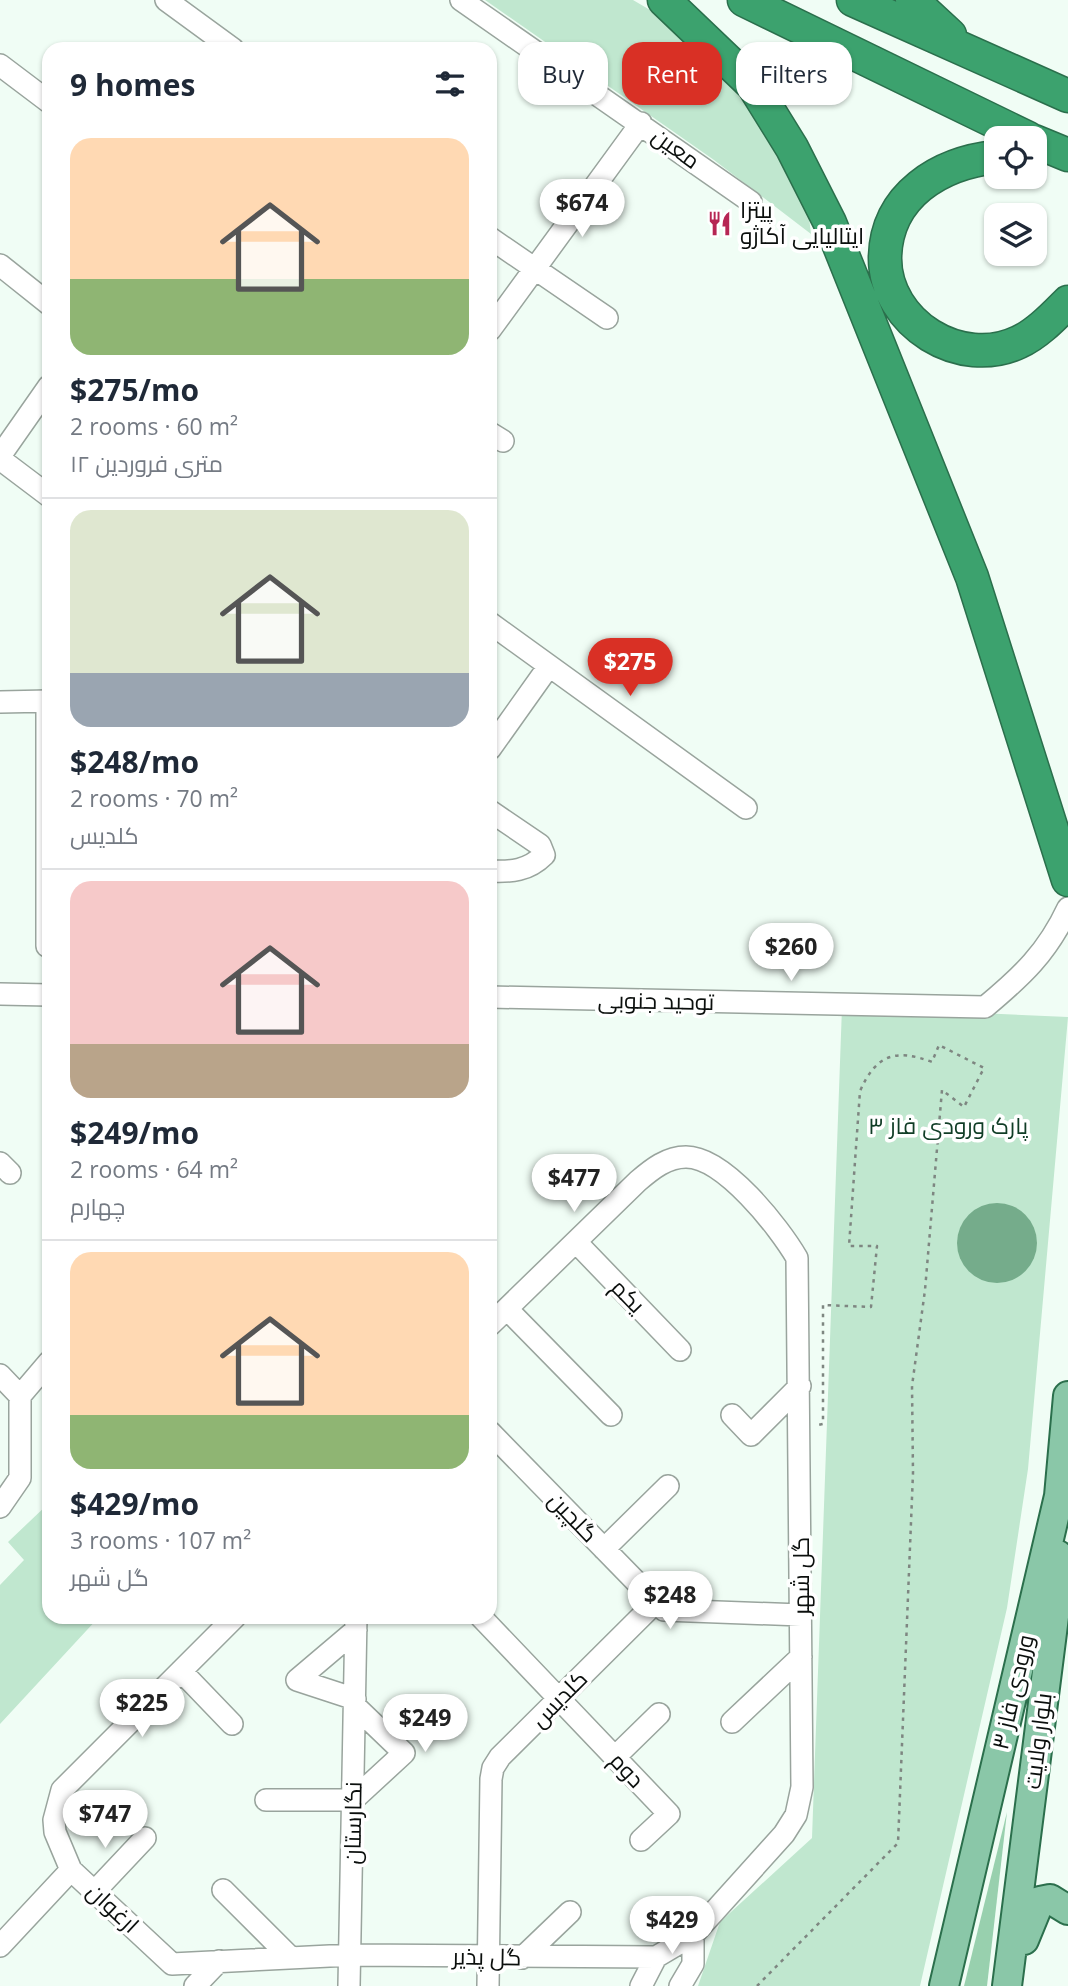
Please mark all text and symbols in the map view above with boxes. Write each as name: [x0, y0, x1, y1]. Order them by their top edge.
chip: Buy: [518, 42, 608, 105]
chip: Rent: [622, 42, 722, 105]
chip: Filters: [736, 42, 852, 105]
text: 9 homes: [70, 64, 195, 105]
icon: filters: [431, 65, 469, 103]
street label: معین: [646, 119, 707, 175]
map controls: [984, 126, 1047, 266]
button: locate: [984, 126, 1047, 189]
pin: $674: [541, 180, 623, 239]
icon: home: [207, 184, 333, 310]
text: $674: [556, 186, 608, 218]
place label: پیتزا ایتالیایی آکاژو: [740, 193, 864, 251]
button: layers: [984, 203, 1047, 266]
restaurant icon: پیتزا ایتالیایی آکاژو: [706, 209, 734, 237]
text: $275/mo: [70, 369, 199, 410]
text: 2 rooms · 60 m²: [70, 410, 238, 442]
text: ۱۲ متری فروردین: [70, 447, 223, 479]
icon: home: [207, 556, 333, 682]
pin: $275: [589, 638, 671, 698]
text: $275: [604, 645, 656, 677]
text: $248/mo: [70, 741, 199, 782]
text: 2 rooms · 70 m²: [70, 782, 238, 814]
text: کلدیس: [70, 819, 139, 851]
pin: $260: [750, 923, 832, 983]
icon: home: [207, 927, 333, 1053]
text: $260: [765, 930, 817, 962]
street label: توحید جنوبی: [597, 983, 715, 1017]
park label: پارک ورودی فاز ۳: [868, 1109, 1028, 1141]
text: $249/mo: [70, 1112, 199, 1153]
text: 2 rooms · 64 m²: [70, 1153, 238, 1185]
pin: $477: [533, 1154, 615, 1214]
text: $477: [548, 1161, 600, 1193]
text: چهارم: [70, 1190, 125, 1222]
street label: یکم: [604, 1271, 653, 1320]
icon: home: [207, 1298, 333, 1424]
text: $429/mo: [70, 1483, 199, 1524]
street label: گلچین: [542, 1484, 606, 1549]
text: 3 rooms · 107 m²: [70, 1524, 251, 1556]
street label: گل شهر: [784, 1537, 816, 1617]
text: گل شهر: [70, 1561, 149, 1593]
pin: $248: [629, 1572, 711, 1631]
text: $248: [644, 1578, 696, 1610]
street label: ورودی فاز ۳: [983, 1631, 1041, 1752]
street label: کلدیس: [523, 1663, 594, 1734]
pin: $225: [101, 1680, 183, 1739]
text: $225: [116, 1686, 168, 1718]
street label: بلوار ولایت: [1015, 1691, 1059, 1791]
pin: $249: [384, 1694, 466, 1754]
text: $249: [399, 1701, 451, 1733]
street label: دوم: [602, 1744, 652, 1795]
street label: نگارستان: [335, 1781, 369, 1865]
pin: $747: [64, 1790, 146, 1850]
text: $747: [79, 1797, 131, 1829]
street label: ارغوان: [81, 1875, 147, 1940]
pin: $429: [631, 1896, 713, 1956]
text: $429: [646, 1903, 698, 1935]
street label: گل پذیر: [450, 1939, 522, 1973]

